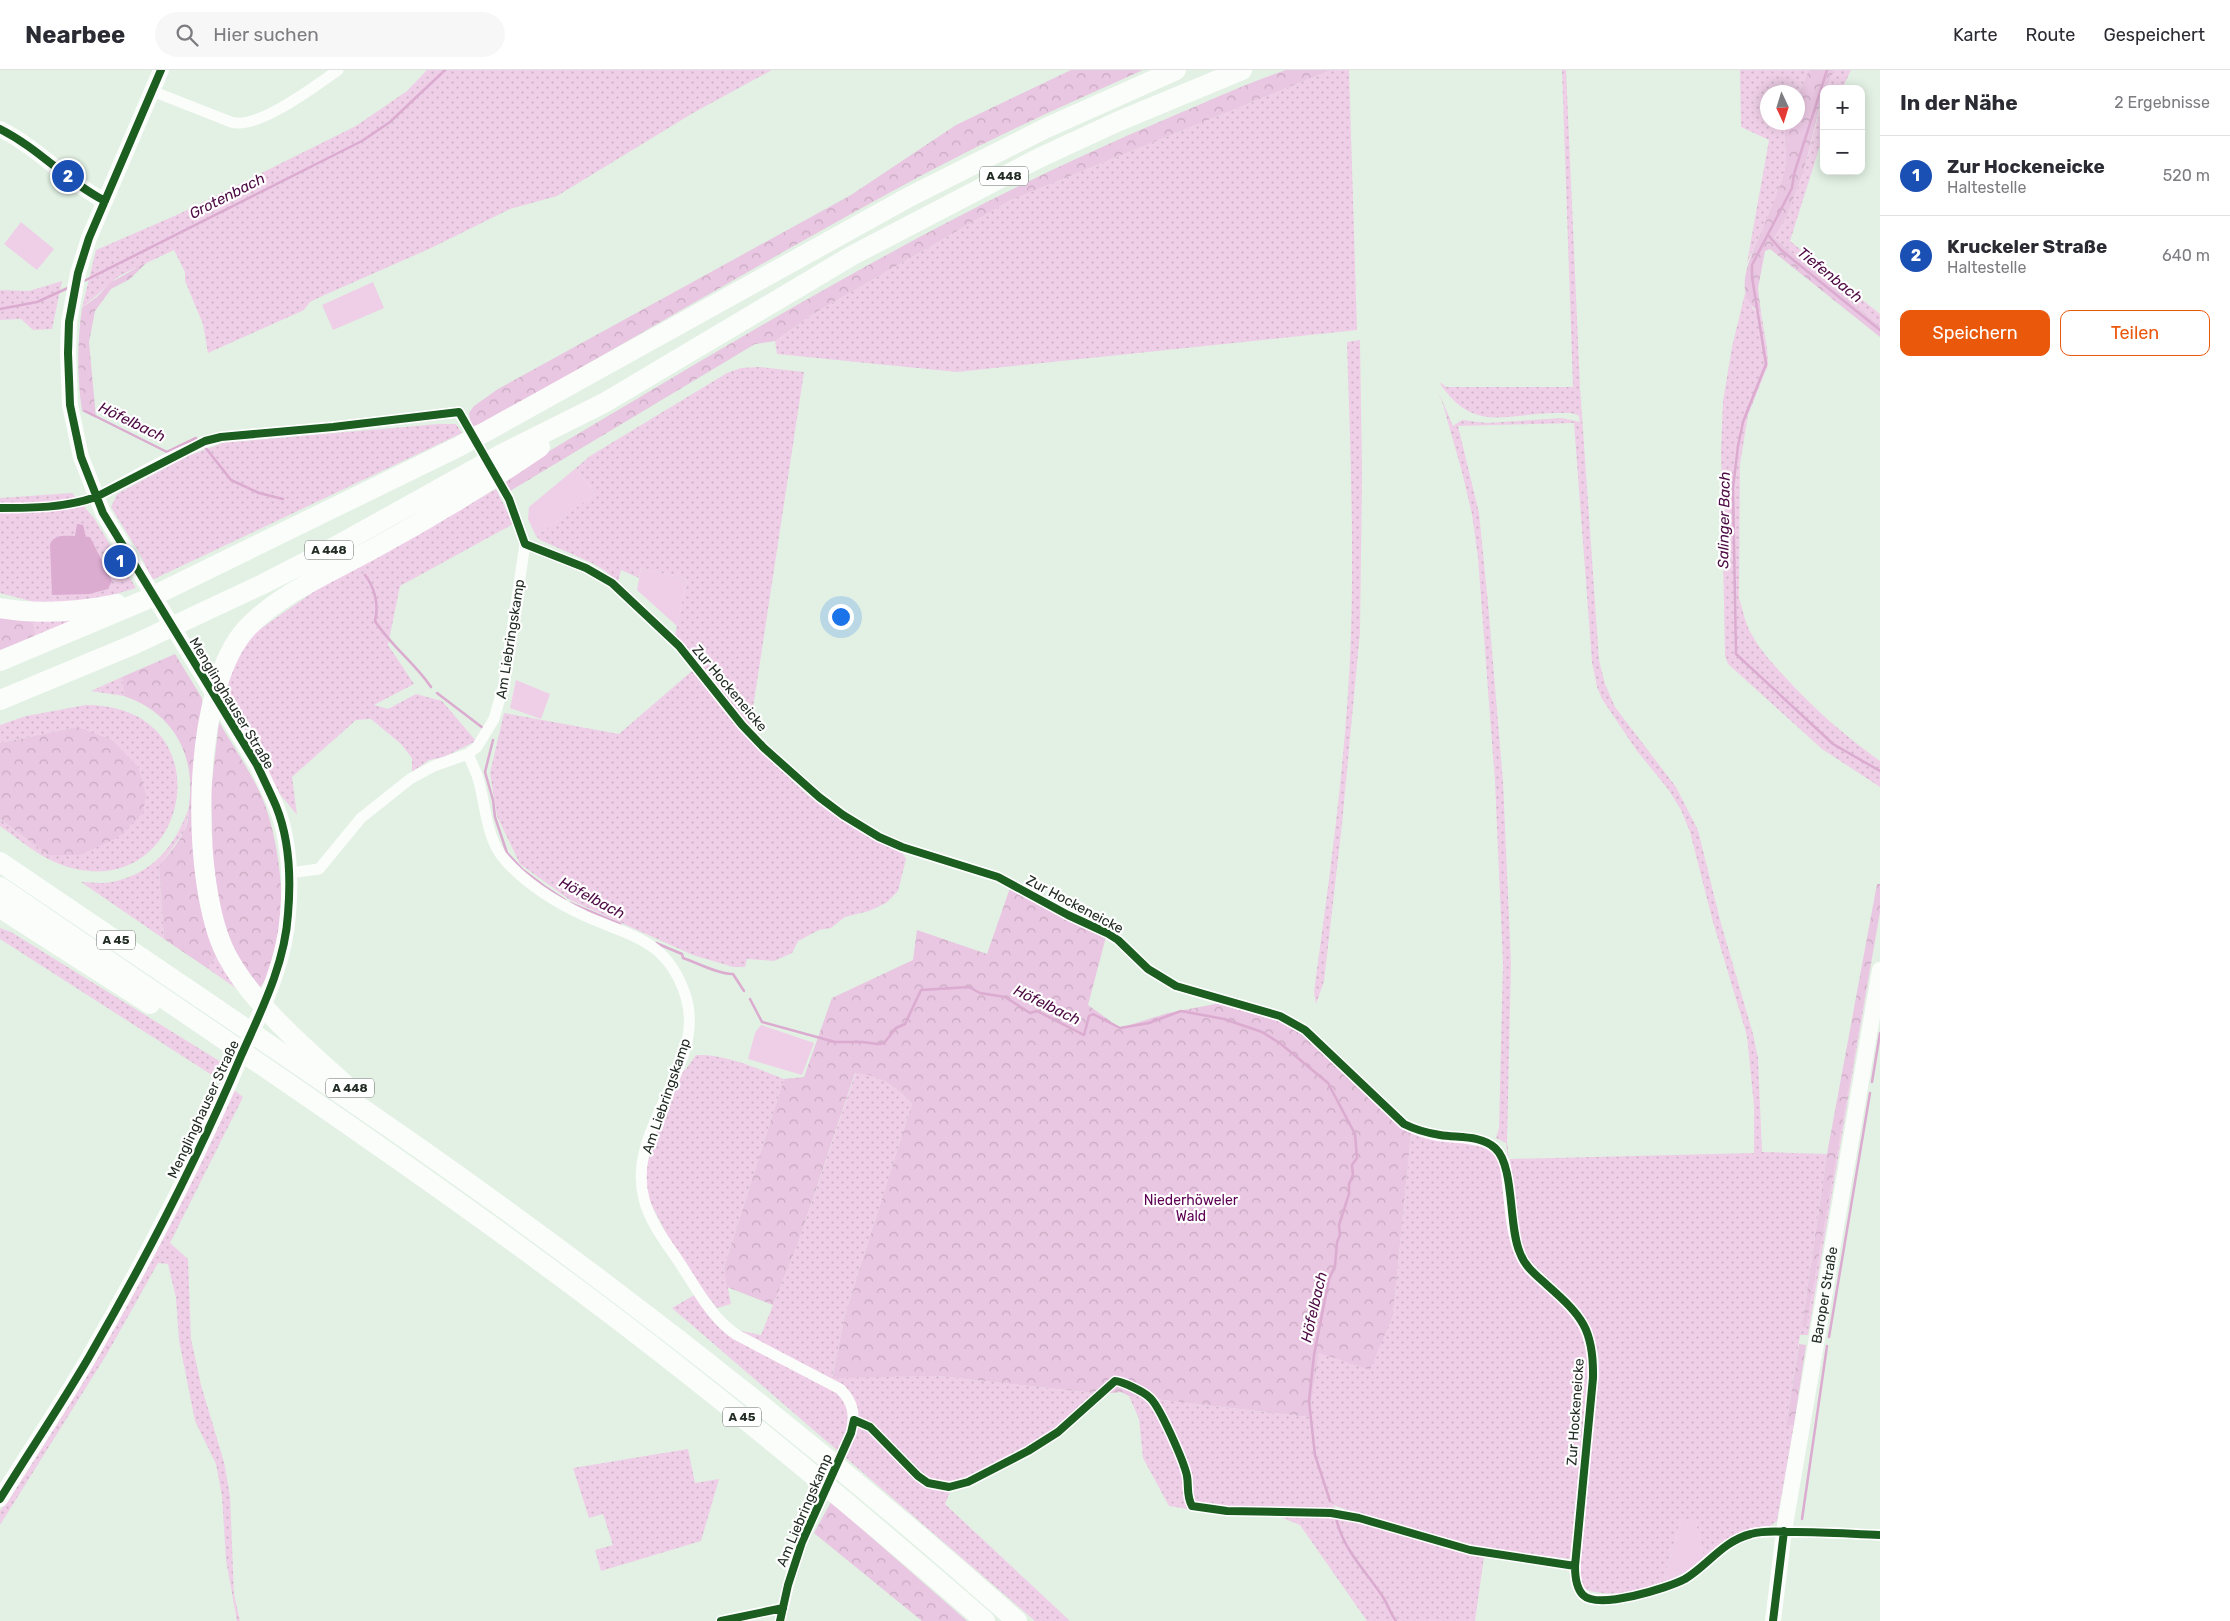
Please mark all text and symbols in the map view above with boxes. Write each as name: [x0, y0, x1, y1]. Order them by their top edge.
search box: [155, 12, 505, 57]
text: Nearbee: [25, 21, 125, 49]
icon: search: [173, 21, 201, 49]
text: Hier suchen: [213, 23, 319, 46]
text: Karte: [1953, 24, 1997, 46]
text: Route: [2025, 24, 2075, 46]
text: Gespeichert: [2103, 24, 2205, 46]
north arrow: [1760, 85, 1805, 130]
map controls: [1820, 85, 1865, 175]
button: +: [1820, 85, 1865, 130]
text: In der Nähe: [1900, 90, 2018, 115]
text: 2 Ergebnisse: [2114, 93, 2210, 112]
button: −: [1820, 130, 1865, 175]
text: Zur Hockeneicke: [1947, 155, 2105, 178]
pin: 2: [52, 157, 84, 195]
road number: A 448: [980, 166, 1028, 185]
text: 1: [1912, 166, 1920, 185]
text: 520 m: [2163, 166, 2210, 185]
water label: Grotenbach: [186, 169, 268, 223]
text: Haltestelle: [1947, 178, 2026, 197]
text: Kruckeler Straße: [1947, 235, 2107, 258]
water label: Tiefenbach: [1794, 243, 1866, 307]
text: 2: [1911, 246, 1921, 265]
text: 640 m: [2162, 246, 2210, 265]
text: Haltestelle: [1947, 258, 2026, 277]
button: Speichern: [1900, 310, 2050, 356]
button: Teilen: [2060, 310, 2210, 356]
water label: Höfelbach: [96, 398, 168, 446]
water label: Salinger Bach: [1714, 471, 1734, 569]
road number: A 448: [305, 540, 353, 560]
pin: 1: [104, 542, 136, 580]
street label: Am Liebringskamp: [493, 578, 528, 700]
your location: [828, 604, 854, 630]
street label: Menglinghauser Straße: [185, 634, 278, 772]
street label: Zur Hockeneicke: [688, 642, 771, 735]
street label: Zur Hockeneicke: [1023, 872, 1126, 937]
water label: Höfelbach: [556, 873, 628, 923]
road number: A 45: [97, 930, 135, 950]
water label: Höfelbach: [1011, 981, 1083, 1029]
street label: Am Liebringskamp: [639, 1036, 694, 1156]
street label: Menglinghauser Straße: [164, 1037, 243, 1181]
road number: A 448: [326, 1078, 374, 1098]
park label: Niederhöweler Wald: [1144, 1192, 1239, 1225]
street label: Baroper Straße: [1808, 1245, 1842, 1345]
water label: Höfelbach: [1297, 1270, 1331, 1344]
street label: Zur Hockeneicke: [1563, 1358, 1588, 1466]
road number: A 45: [723, 1408, 761, 1426]
street label: Am Liebringskamp: [773, 1451, 836, 1569]

